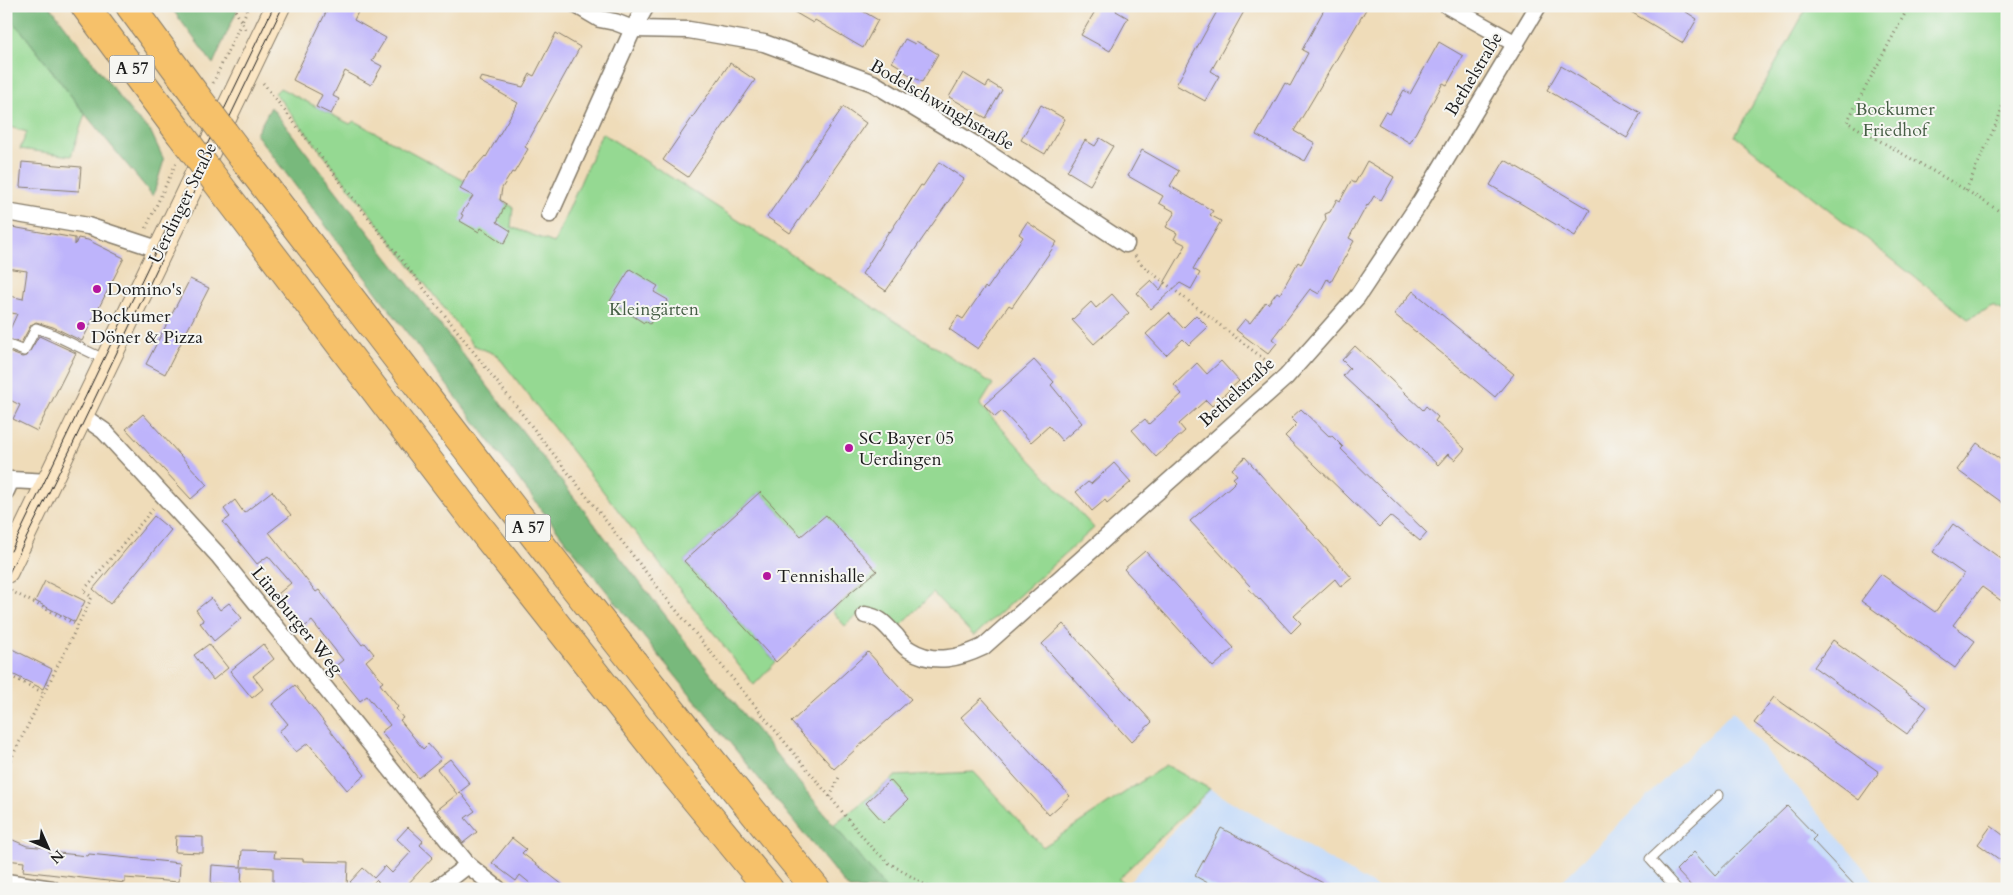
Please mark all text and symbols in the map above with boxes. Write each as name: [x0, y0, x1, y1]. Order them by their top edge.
street label: Bethelstraße: [1439, 27, 1509, 121]
street label: Bodelschwinghstraße: [865, 53, 1019, 157]
road number: A 57: [110, 56, 154, 82]
park label: Bockumer Friedhof: [1855, 97, 1935, 143]
street label: Uerdinger Straße: [143, 138, 223, 268]
place label: Domino's: [107, 277, 182, 302]
marker: Domino's: [91, 283, 103, 295]
park label: Kleingärten: [609, 297, 700, 322]
place label: Bockumer Döner & Pizza: [91, 304, 203, 350]
marker: Bockumer Döner & Pizza: [75, 320, 87, 332]
street label: Bethelstraße: [1194, 351, 1280, 433]
place label: SC Bayer 05 Uerdingen: [859, 426, 954, 472]
marker: SC Bayer 05 Uerdingen: [843, 442, 855, 454]
road number: A 57: [506, 514, 550, 542]
street label: Lüneburger Weg: [245, 561, 349, 681]
place label: Tennishalle: [777, 564, 865, 589]
marker: Tennishalle: [761, 570, 773, 582]
north arrow: [22, 822, 72, 872]
text: N: [46, 846, 68, 868]

